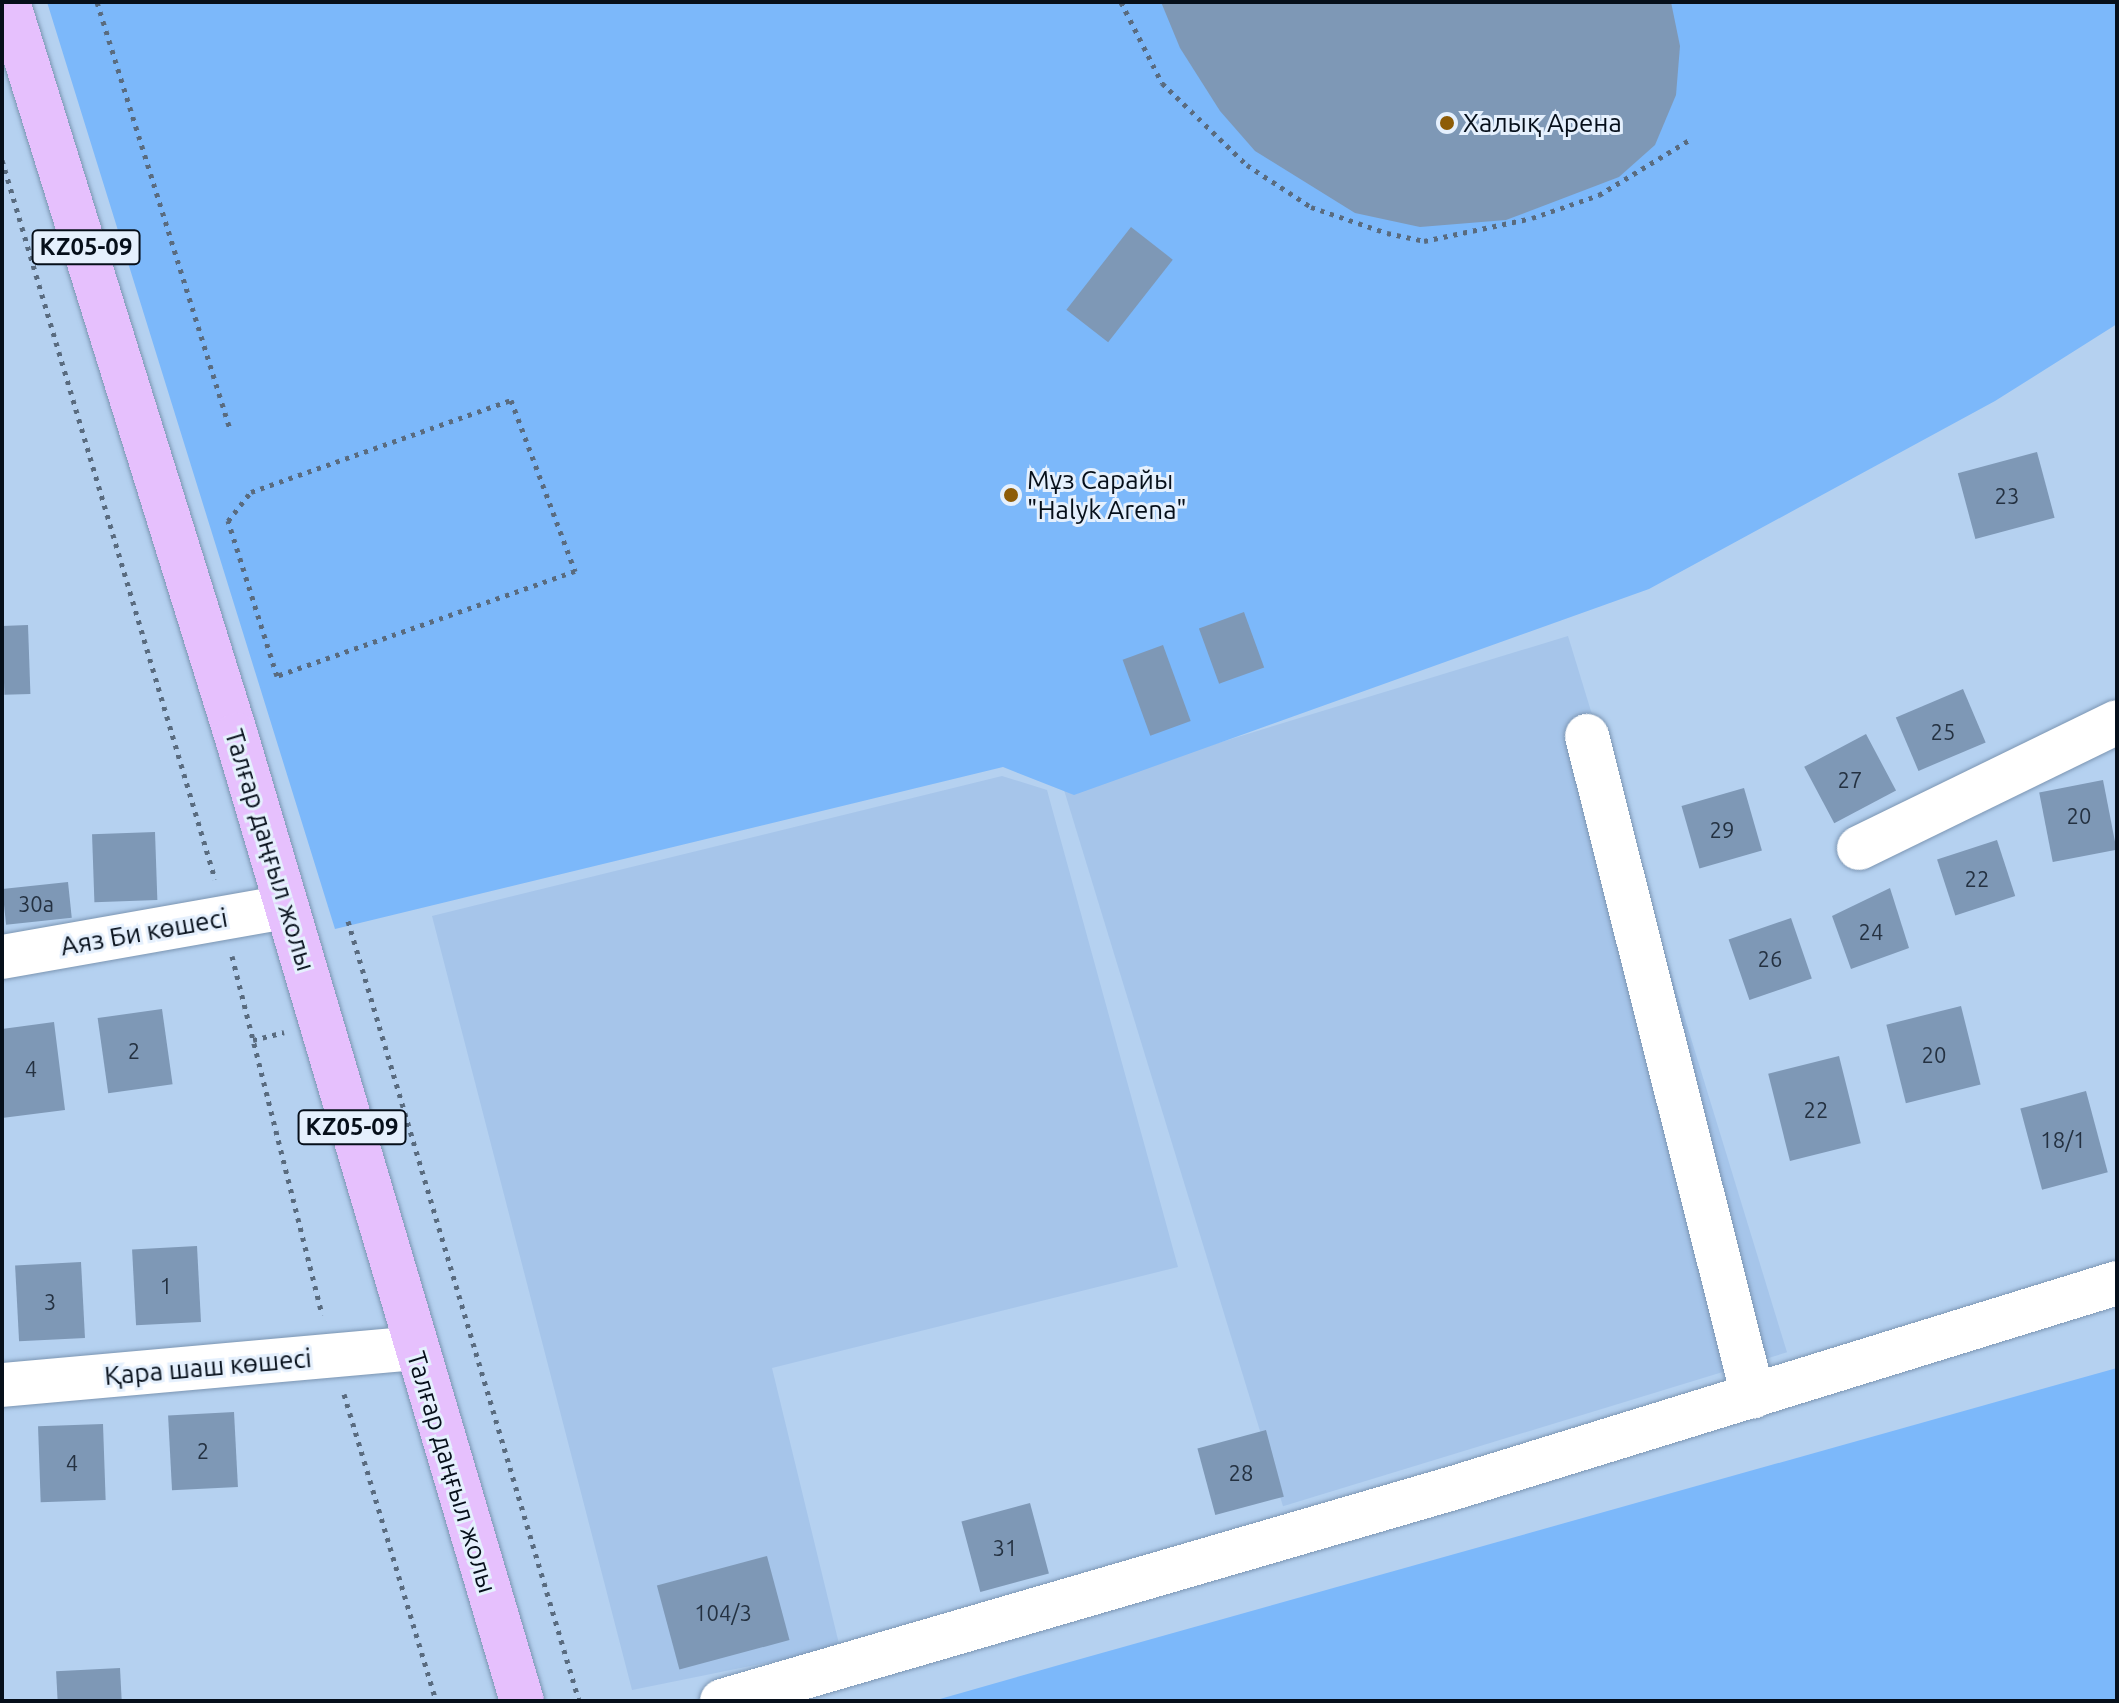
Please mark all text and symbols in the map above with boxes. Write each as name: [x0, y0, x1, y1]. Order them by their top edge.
place label: Халық Арена: [1463, 107, 1622, 139]
marker: Халық Арена: [1438, 114, 1456, 132]
road number: KZ05-09: [30, 227, 142, 267]
place label: Мұз Сарайы "Halyk Arena": [1027, 464, 1187, 526]
house number: 23: [1995, 483, 2019, 509]
marker: Мұз Сарайы "Halyk Arena": [1002, 486, 1020, 504]
house number: 25: [1931, 719, 1955, 745]
street label: Талғар даңғыл жолы: [218, 725, 322, 975]
house number: 27: [1838, 767, 1862, 793]
house number: 20: [2067, 803, 2091, 829]
house number: 29: [1710, 817, 1734, 843]
house number: 22: [1965, 866, 1989, 892]
house number: 30а: [18, 891, 54, 917]
street label: Аяз Би көшесі: [58, 902, 230, 962]
house number: 24: [1859, 919, 1883, 945]
house number: 26: [1758, 946, 1782, 972]
house number: 2: [128, 1038, 140, 1064]
house number: 20: [1922, 1042, 1946, 1068]
house number: 4: [25, 1056, 37, 1082]
house number: 22: [1804, 1097, 1828, 1123]
road number: KZ05-09: [296, 1107, 408, 1147]
house number: 18/1: [2040, 1127, 2086, 1153]
house number: 1: [160, 1273, 172, 1299]
house number: 3: [44, 1289, 56, 1315]
street label: Қара шаш көшесі: [103, 1342, 313, 1392]
street label: Талғар даңғыл жолы: [400, 1347, 504, 1597]
house number: 2: [197, 1438, 209, 1464]
house number: 4: [66, 1450, 78, 1476]
house number: 28: [1229, 1460, 1253, 1486]
house number: 31: [993, 1535, 1017, 1561]
house number: 104/3: [694, 1600, 752, 1626]

